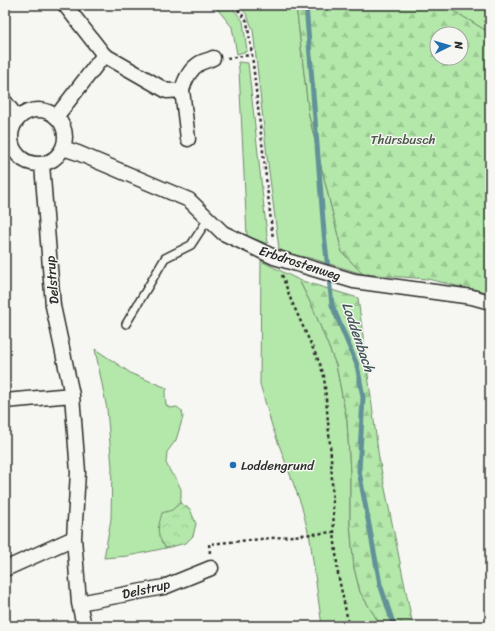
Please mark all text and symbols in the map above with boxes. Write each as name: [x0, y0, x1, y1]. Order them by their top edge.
north arrow: [429, 26, 469, 66]
text: N: [449, 40, 468, 50]
park label: Thürsbusch: [370, 128, 436, 151]
street label: Erbdrostenweg: [256, 239, 344, 287]
street label: Delstrup: [38, 255, 66, 305]
water label: Loddenbach: [334, 299, 382, 377]
place label: Loddengrund: [241, 454, 315, 477]
marker: Loddengrund: [228, 460, 238, 470]
street label: Delstrup: [120, 572, 172, 606]

